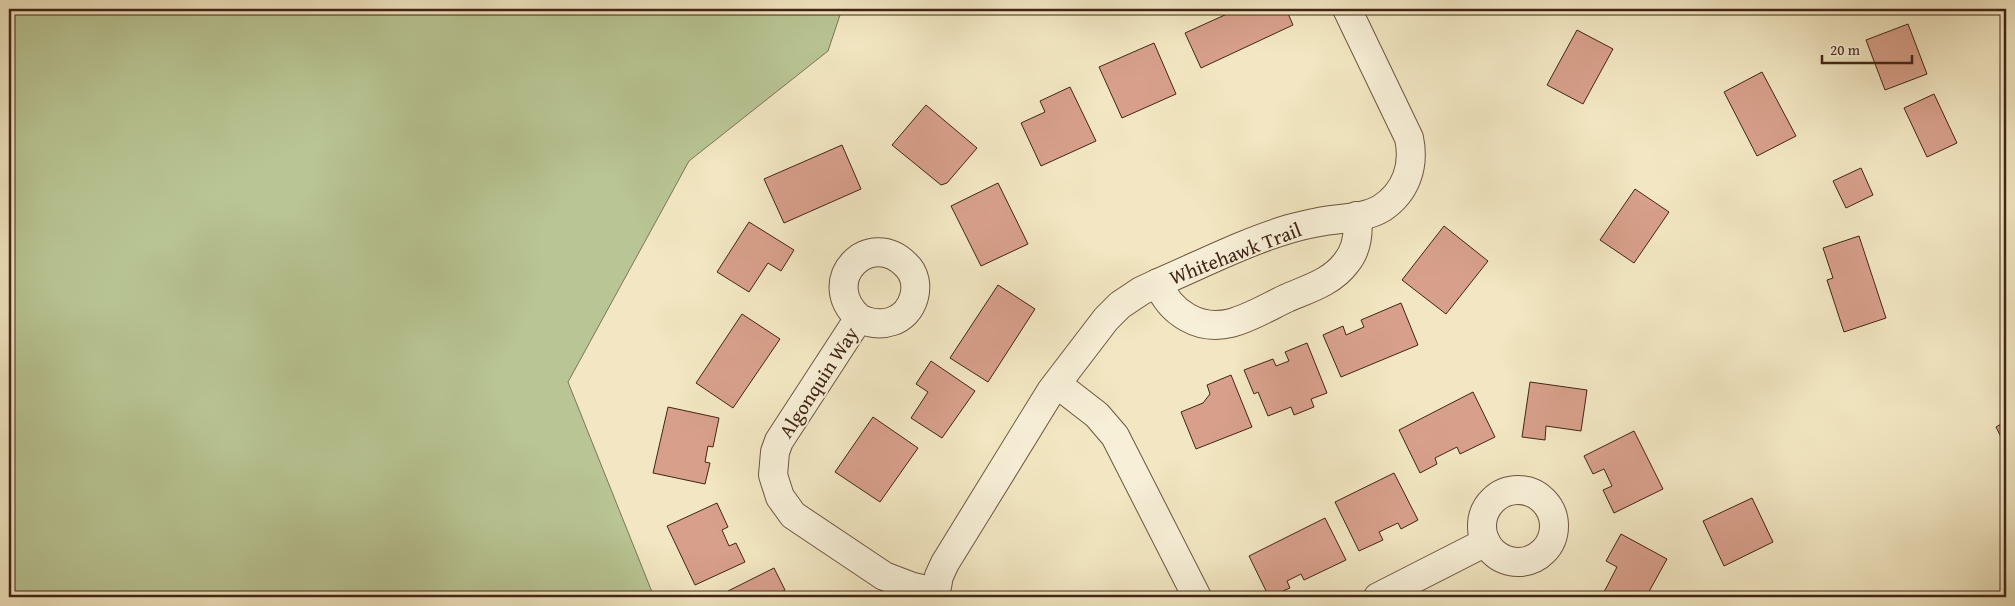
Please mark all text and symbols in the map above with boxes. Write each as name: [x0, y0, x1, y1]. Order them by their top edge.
scale bar: [1822, 32, 1912, 64]
text: 20 m: [1830, 39, 1861, 60]
street label: Whitehawk Trail: [1165, 214, 1306, 292]
street label: Algonquin Way: [771, 321, 865, 443]

